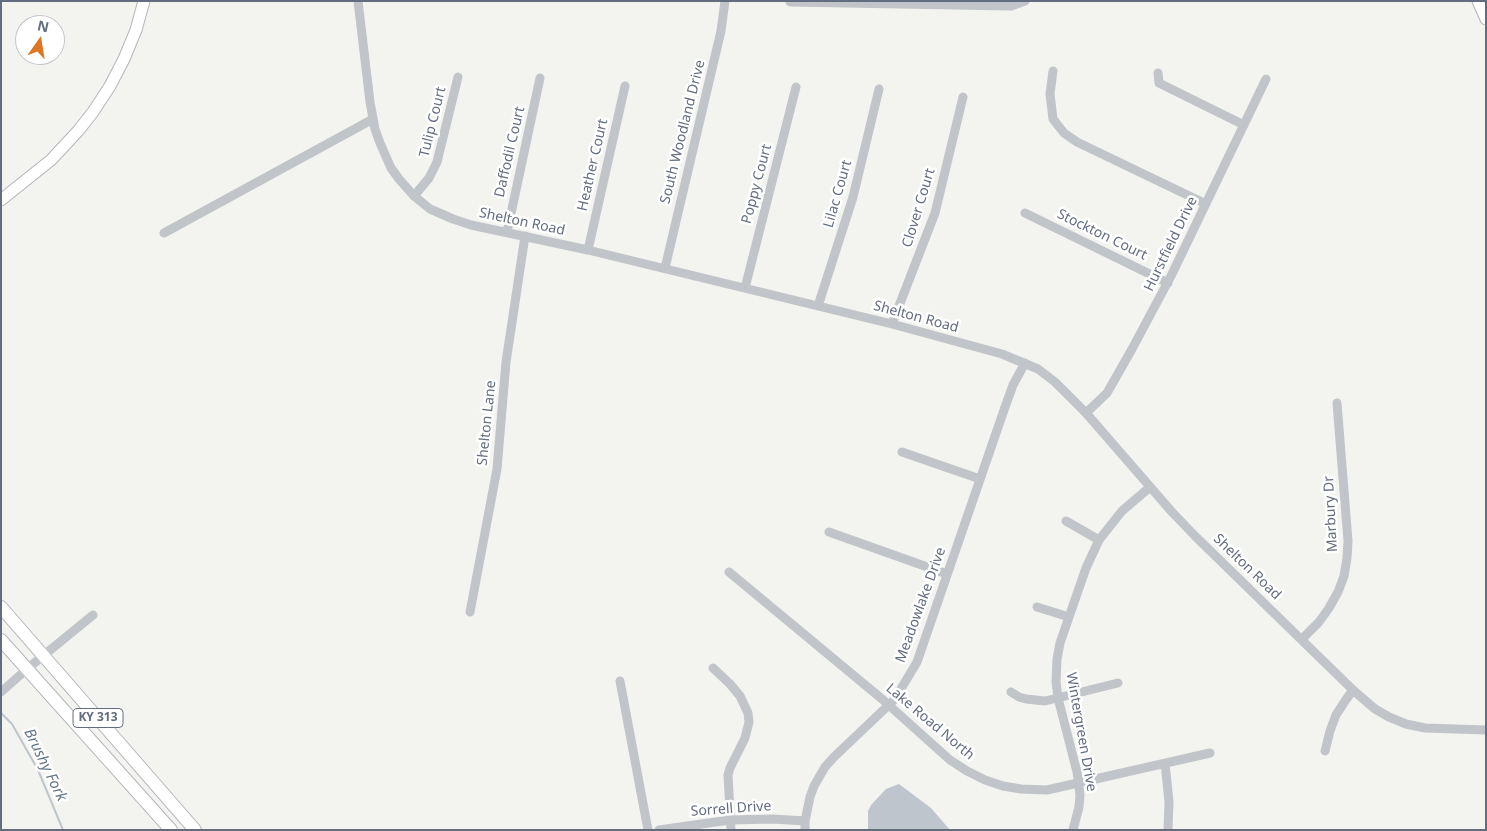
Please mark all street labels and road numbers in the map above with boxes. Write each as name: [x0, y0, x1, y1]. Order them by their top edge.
street label: South Woodland Drive: [657, 58, 709, 206]
street label: Tulip Court: [416, 85, 450, 159]
street label: Daffodil Court: [491, 105, 529, 199]
street label: Heather Court: [574, 117, 612, 213]
street label: Poppy Court: [738, 142, 776, 226]
street label: Lilac Court: [820, 158, 856, 230]
street label: Clover Court: [899, 166, 939, 250]
street label: Hurstfield Drive: [1141, 194, 1201, 294]
street label: Shelton Road: [478, 205, 566, 239]
street label: Stockton Court: [1054, 206, 1150, 264]
street label: Shelton Road: [872, 298, 960, 336]
street label: Shelton Lane: [474, 380, 500, 466]
street label: Marbury Dr: [1321, 476, 1341, 552]
street label: Shelton Road: [1210, 531, 1284, 603]
street label: Meadowlake Drive: [892, 545, 950, 665]
street label: Wintergreen Drive: [1062, 671, 1100, 793]
street label: Lake Road North: [882, 680, 978, 764]
road number: KY 313: [73, 708, 123, 728]
street label: Sorrell Drive: [690, 798, 772, 820]

